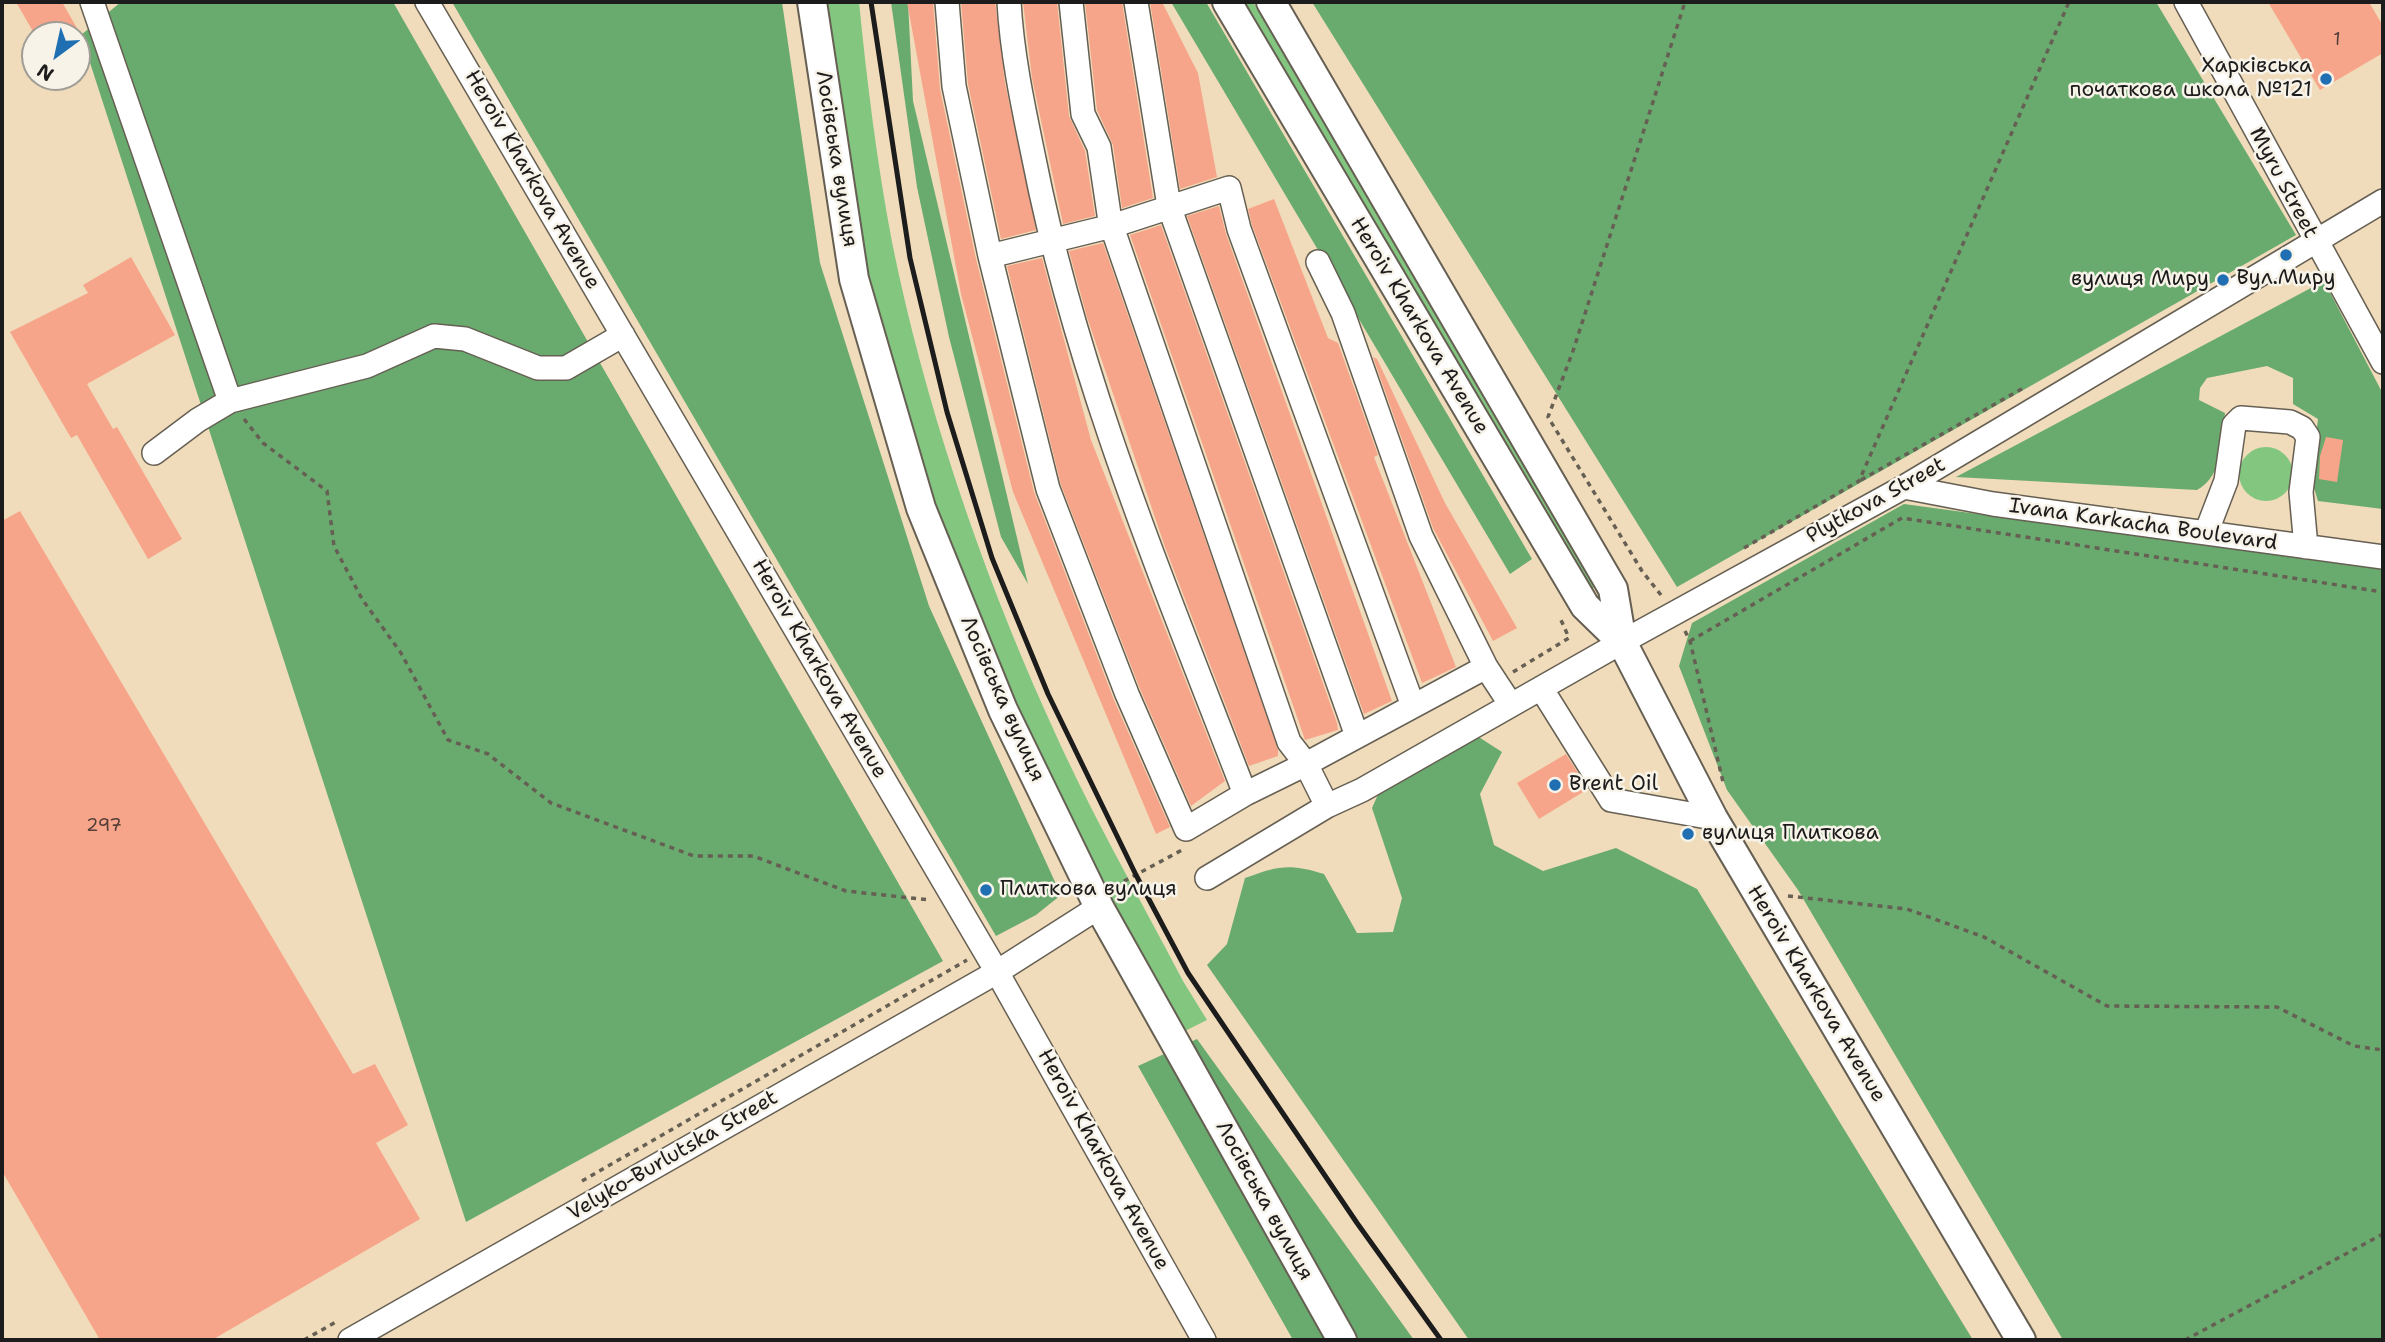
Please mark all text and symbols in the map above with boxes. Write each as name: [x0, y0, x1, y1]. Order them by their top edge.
north arrow: [21, 21, 91, 91]
house number: 1: [2333, 29, 2341, 51]
place label: Харківська початкова школа №121: [2069, 54, 2312, 104]
text: N: [32, 58, 59, 87]
street label: Heroiv Kharkova Avenue: [459, 66, 605, 294]
street label: Лосівська вулиця: [810, 69, 862, 249]
marker: Харківська початкова школа №121: [2318, 71, 2334, 87]
street label: Myru Street: [2243, 123, 2323, 243]
street label: Heroiv Kharkova Avenue: [1344, 213, 1494, 439]
marker: Вул.Миру: [2278, 247, 2294, 263]
place label: Вул.Миру: [2236, 266, 2336, 292]
place label: вулиця Миру: [2071, 267, 2209, 293]
marker: вулиця Миру: [2215, 272, 2231, 288]
street label: Plytkova Street: [1802, 452, 1950, 550]
street label: Ivana Karkacha Boulevard: [2007, 494, 2279, 556]
street label: Heroiv Kharkova Avenue: [746, 555, 892, 783]
street label: Лосівська вулиця: [954, 612, 1050, 786]
place label: Brent Oil: [1569, 772, 1658, 798]
marker: Brent Oil: [1547, 777, 1563, 793]
house number: 297: [86, 815, 122, 837]
place label: вулиця Плиткова: [1702, 821, 1879, 847]
marker: вулиця Плиткова: [1680, 826, 1696, 842]
place label: Плиткова вулиця: [1000, 877, 1177, 903]
street label: Heroiv Kharkova Avenue: [1741, 881, 1891, 1107]
marker: Плиткова вулиця: [978, 882, 994, 898]
street label: Heroiv Kharkova Avenue: [1032, 1045, 1174, 1275]
street label: Velyko-Burlutska Street: [563, 1085, 783, 1227]
street label: Лосівська вулиця: [1210, 1117, 1318, 1285]

